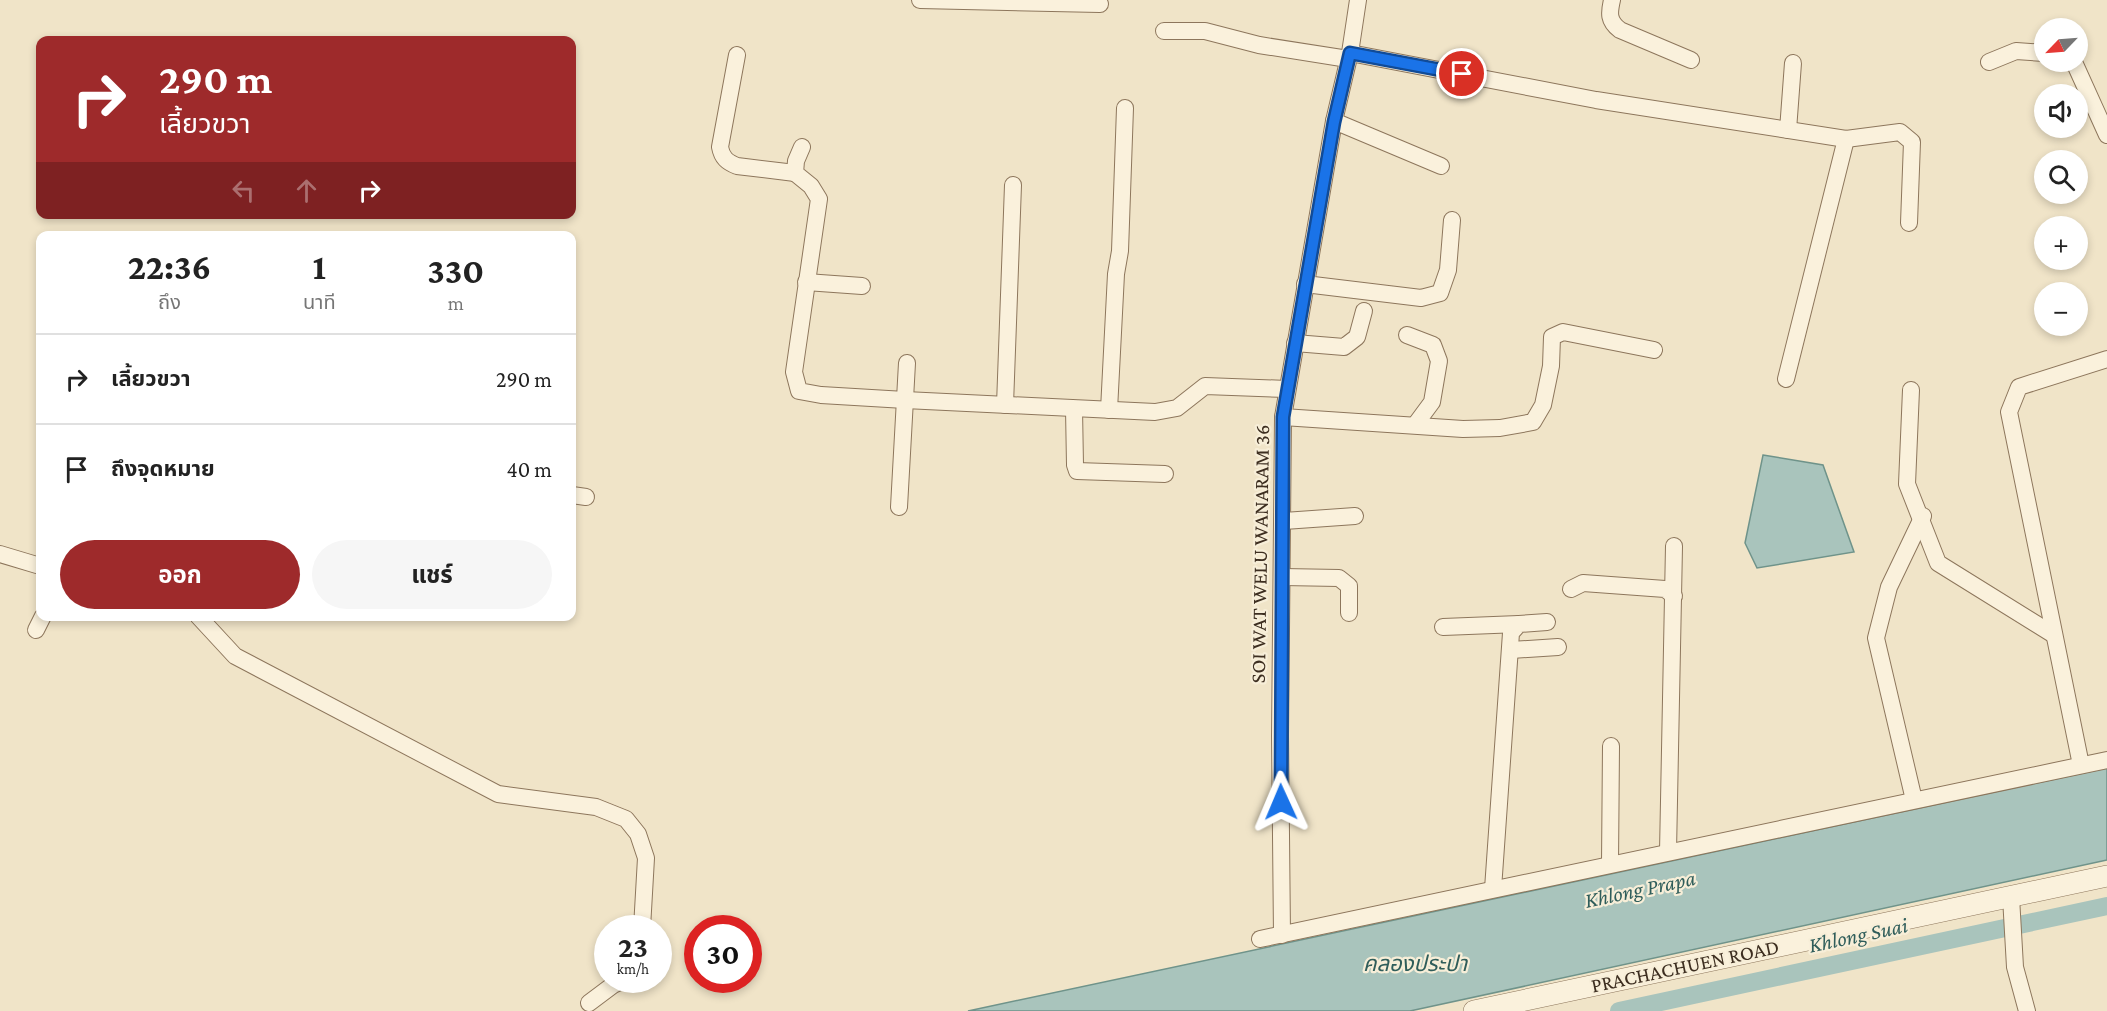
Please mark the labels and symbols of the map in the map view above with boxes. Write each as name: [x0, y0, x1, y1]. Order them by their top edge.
north arrow: [2034, 18, 2088, 72]
pin: [1436, 48, 1487, 99]
street label: SOI WAT WELU WANARAM 36: [1246, 424, 1274, 684]
position arrow: [1249, 770, 1313, 834]
water label: Khlong Prapa: [1582, 865, 1698, 913]
water label: Khlong Suai: [1806, 912, 1910, 958]
speed limit sign: 30: [684, 915, 762, 993]
street label: PRACHACHUEN ROAD: [1589, 934, 1781, 998]
water label: คลองประปา: [1363, 951, 1468, 976]

